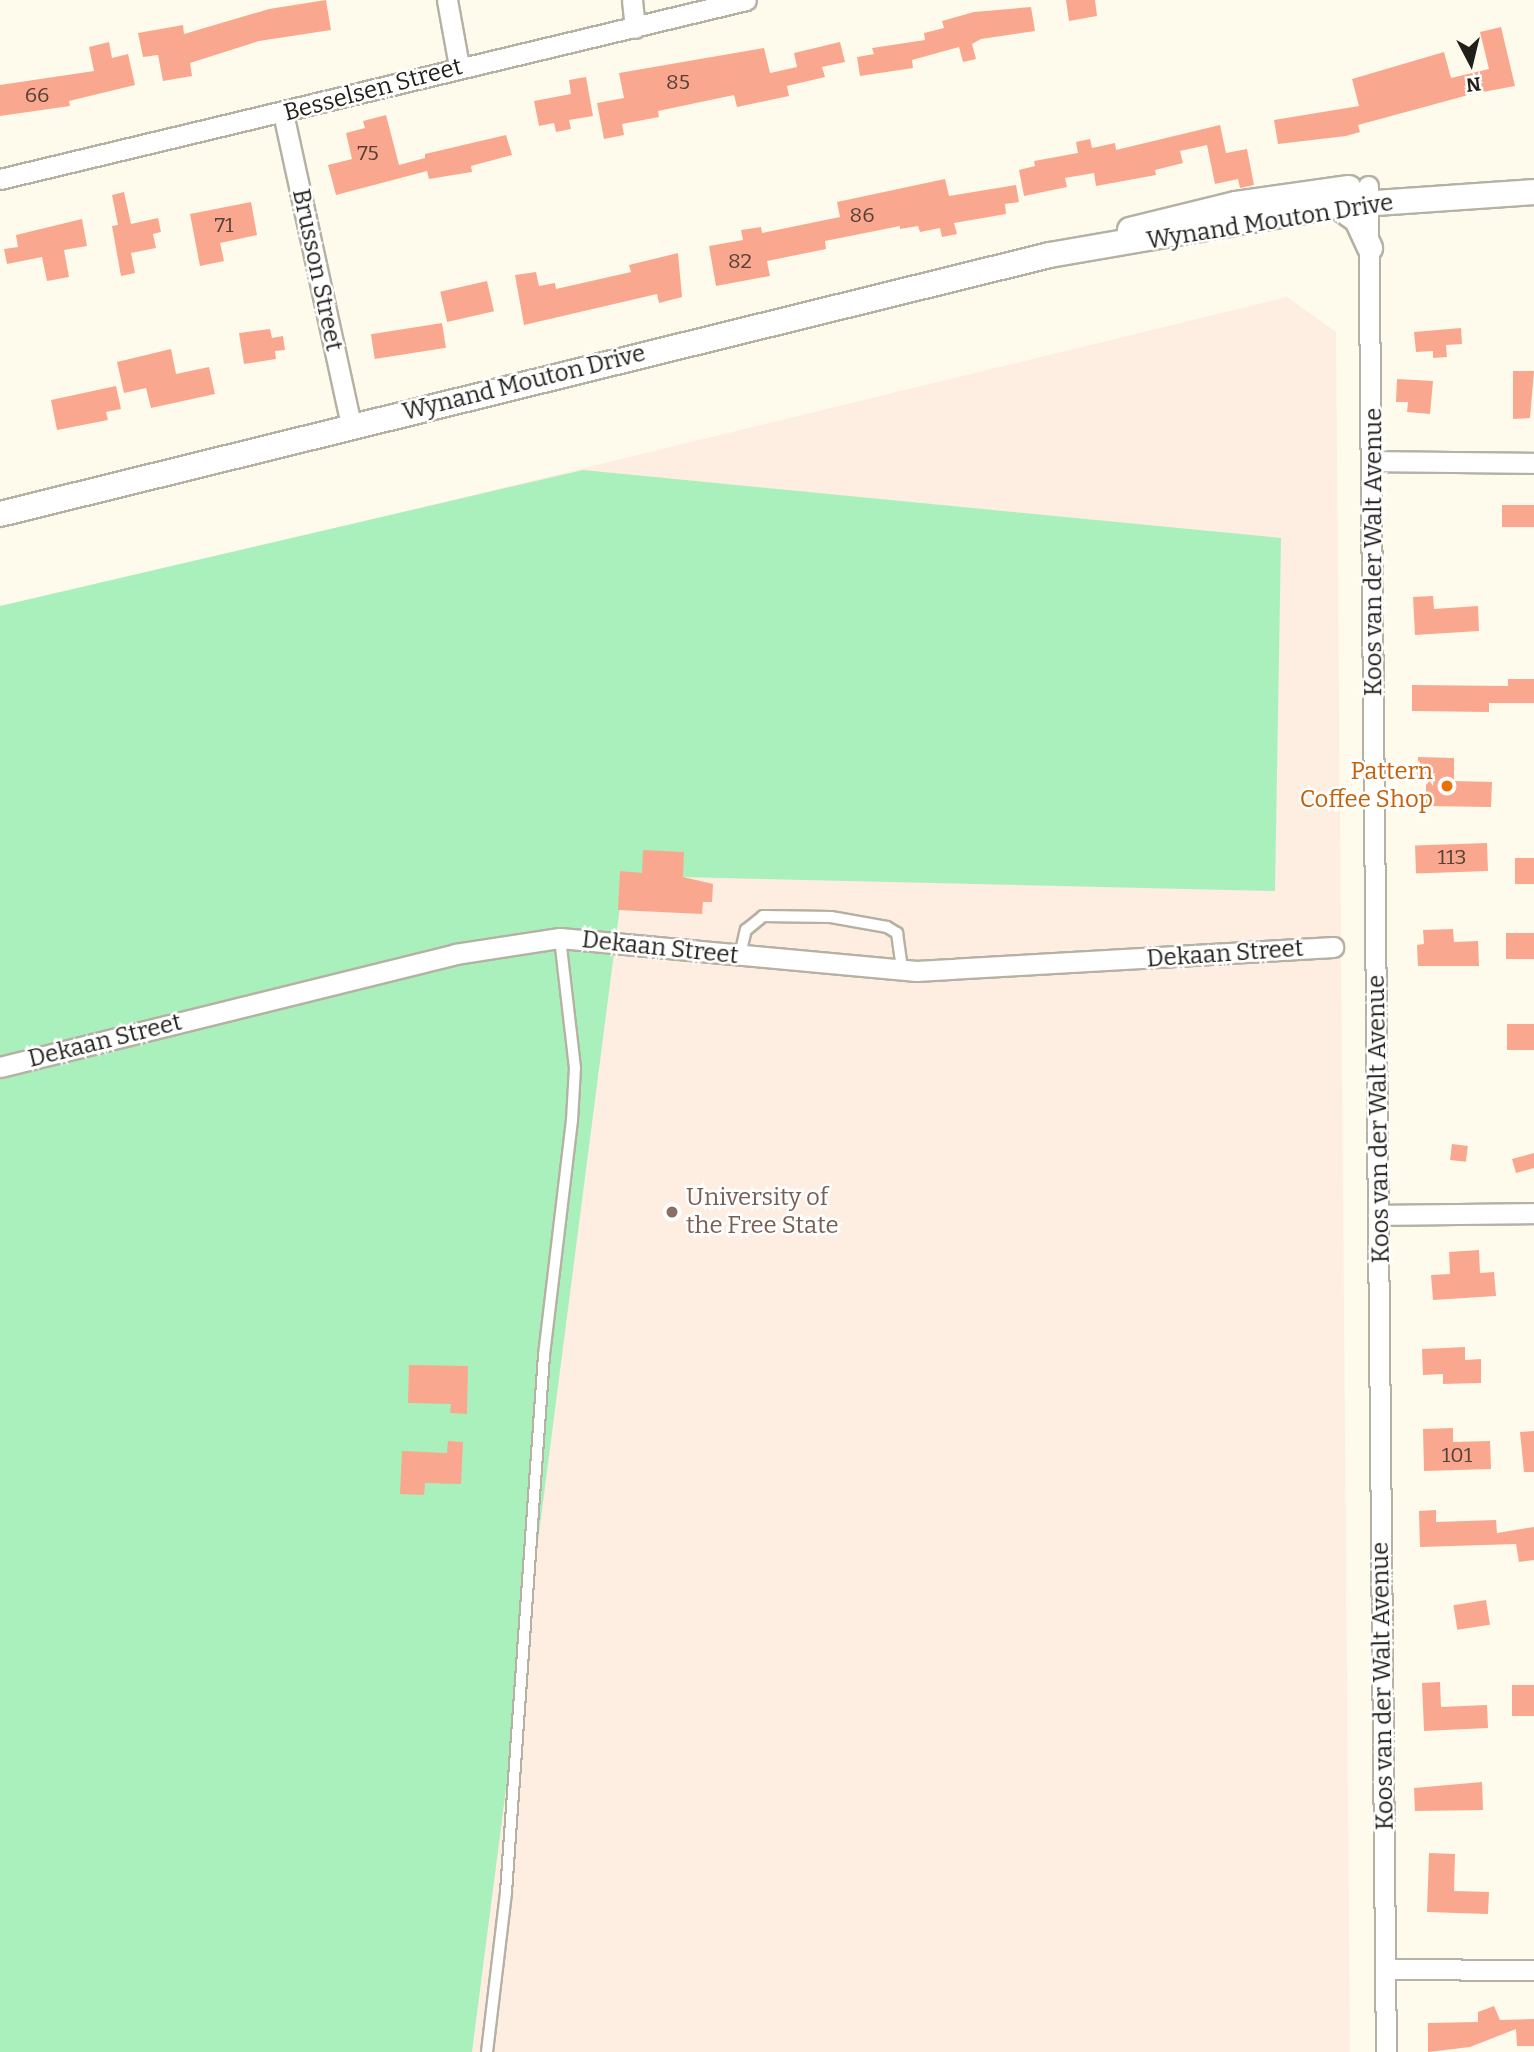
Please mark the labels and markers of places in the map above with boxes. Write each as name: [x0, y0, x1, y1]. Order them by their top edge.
place label: Pattern Coffee Shop: [1300, 758, 1433, 814]
marker: Pattern Coffee Shop: [1439, 778, 1455, 794]
place label: University of the Free State: [686, 1184, 839, 1240]
marker: University of the Free State: [664, 1204, 680, 1220]

